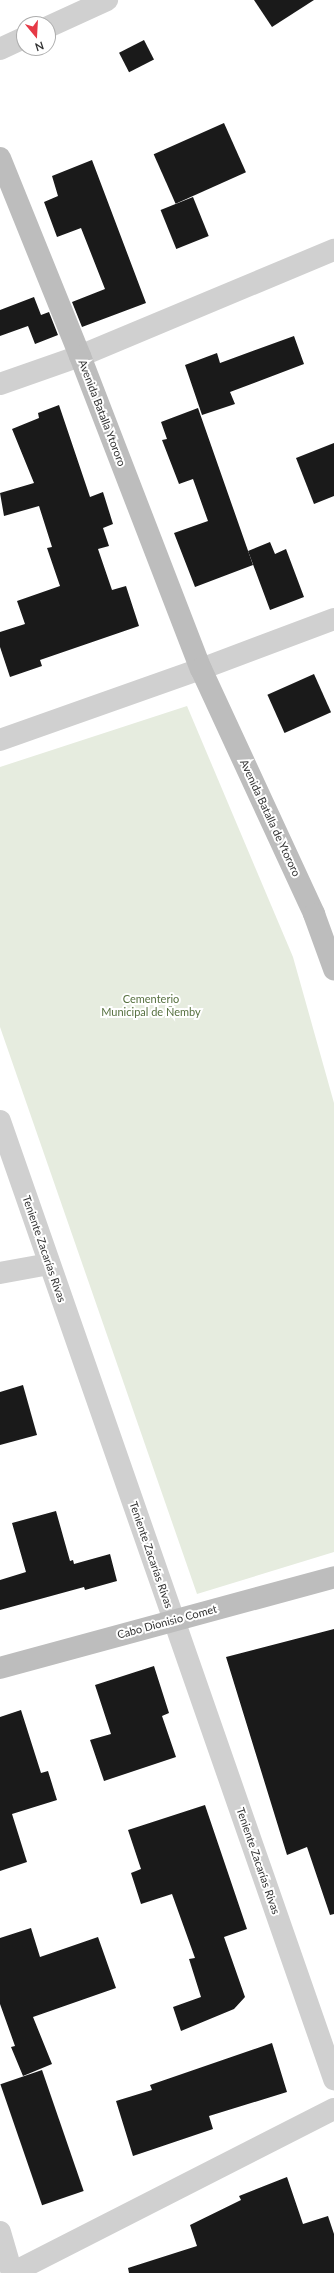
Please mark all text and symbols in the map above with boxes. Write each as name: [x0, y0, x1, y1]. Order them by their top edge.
north arrow: [16, 16, 56, 56]
text: N: [34, 39, 46, 54]
street label: Avenida Batalla Ytororo: [76, 358, 128, 468]
street label: Avenida Batalla de Ytororo: [237, 757, 303, 879]
park label: Cementerio Municipal de Ñemby: [101, 993, 201, 1019]
street label: Teniente Zacarías Rivas: [20, 1194, 68, 1304]
street label: Teniente Zacarías Rivas: [127, 1500, 175, 1610]
street label: Cabo Dionisio Comet: [116, 1602, 218, 1642]
street label: Teniente Zacarías Rivas: [234, 1806, 282, 1916]

